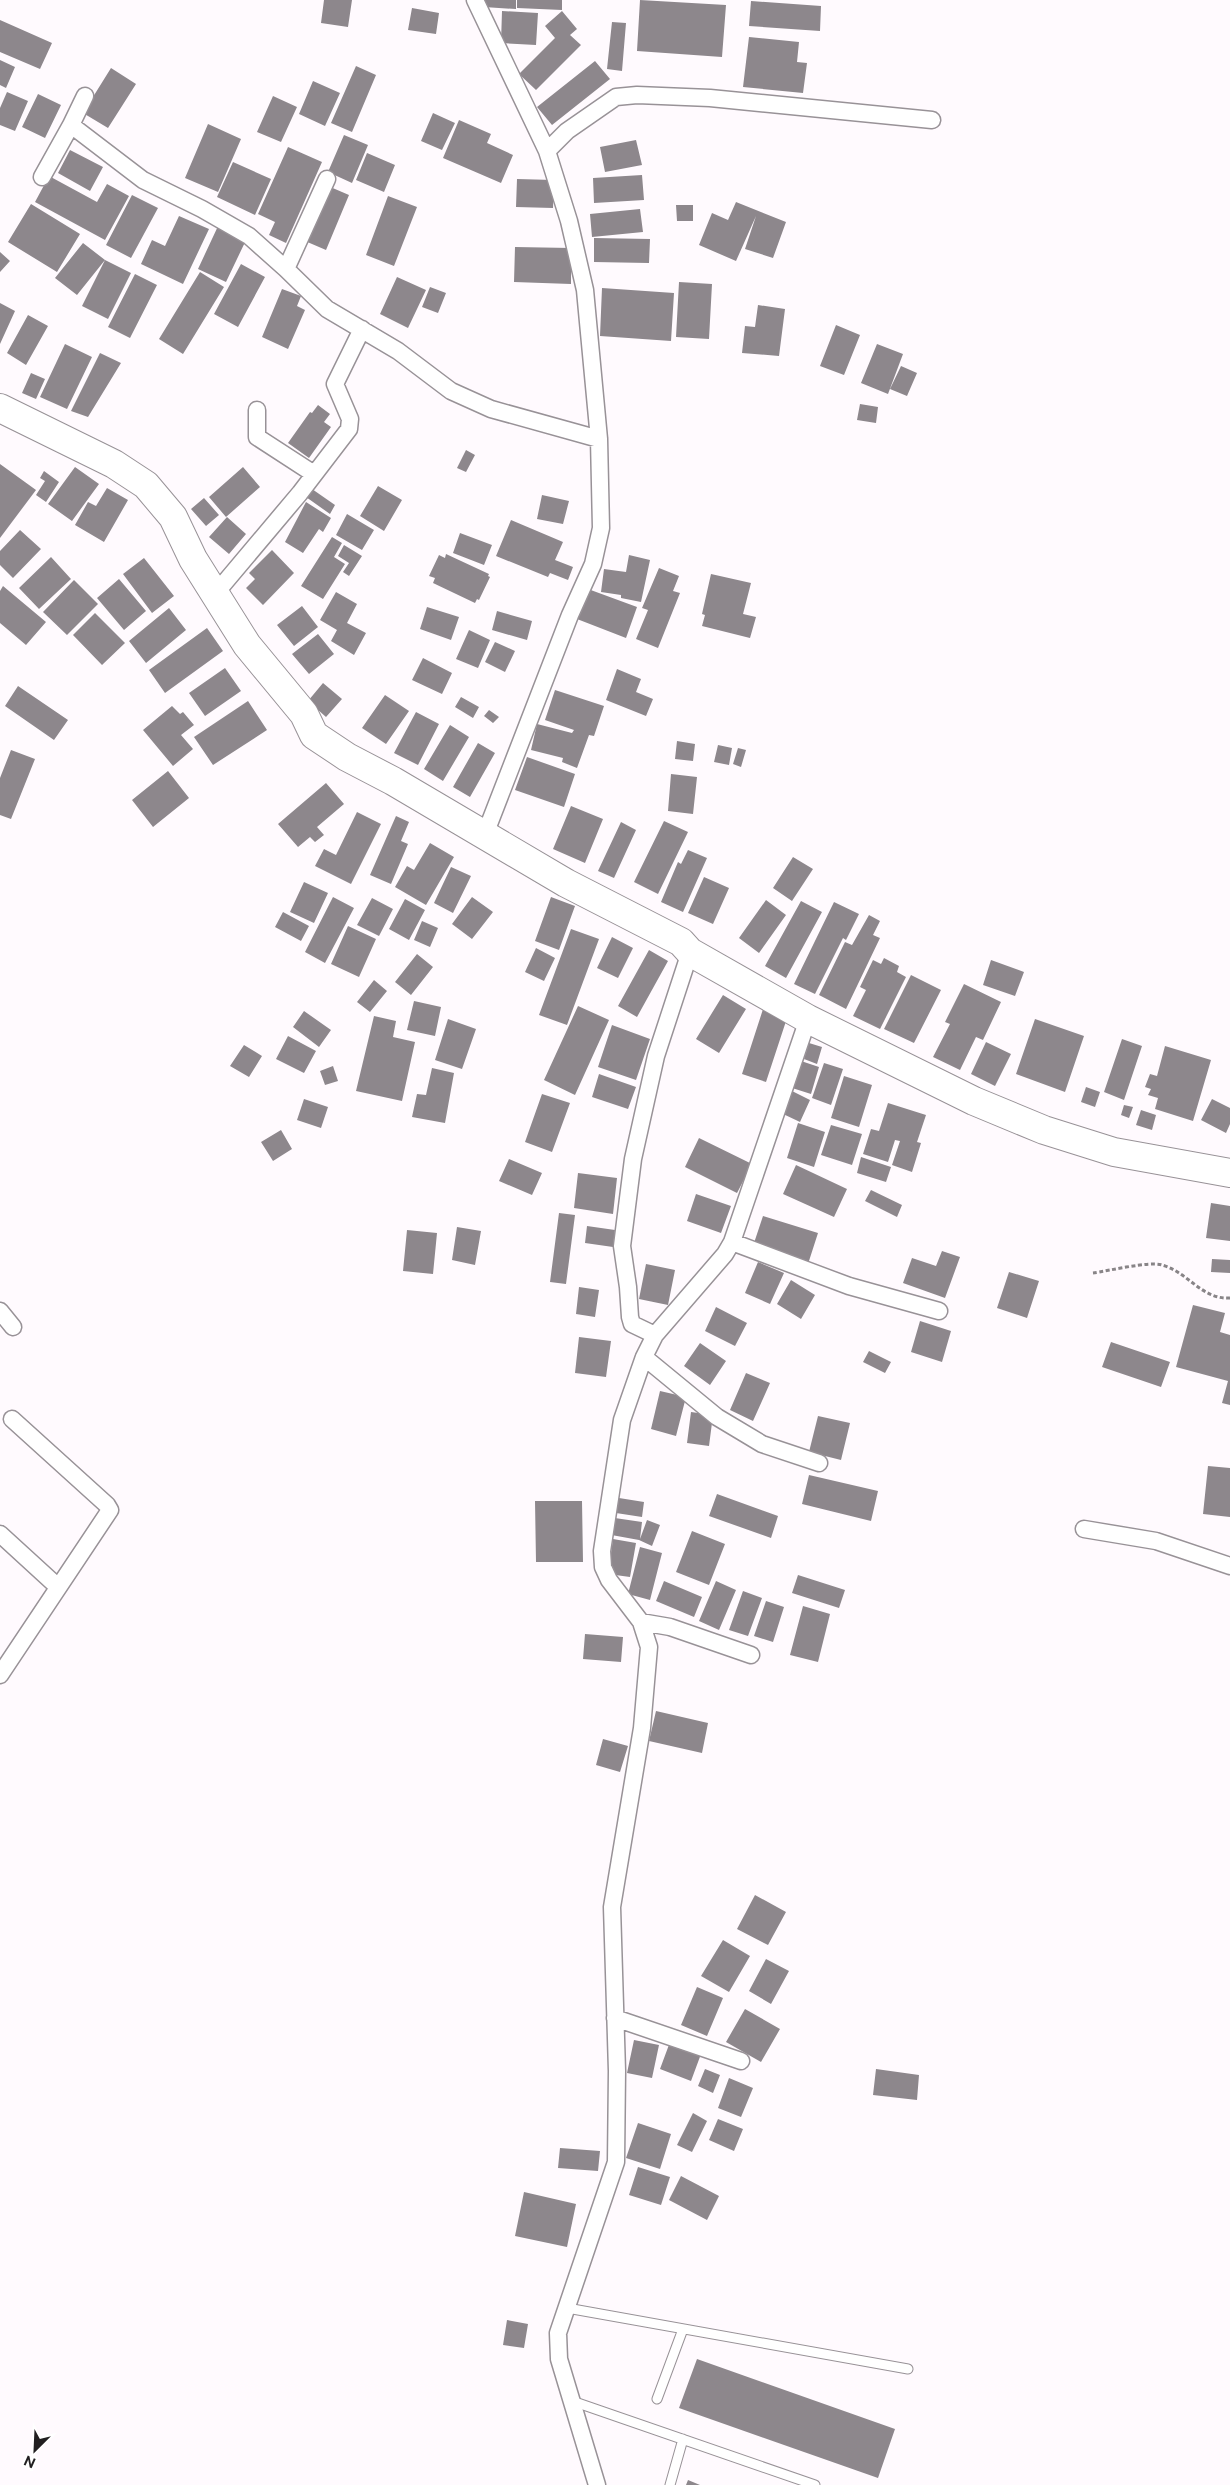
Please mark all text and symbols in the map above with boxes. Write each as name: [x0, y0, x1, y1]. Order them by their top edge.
north arrow: [10, 2425, 60, 2475]
text: N: [21, 2452, 38, 2471]

